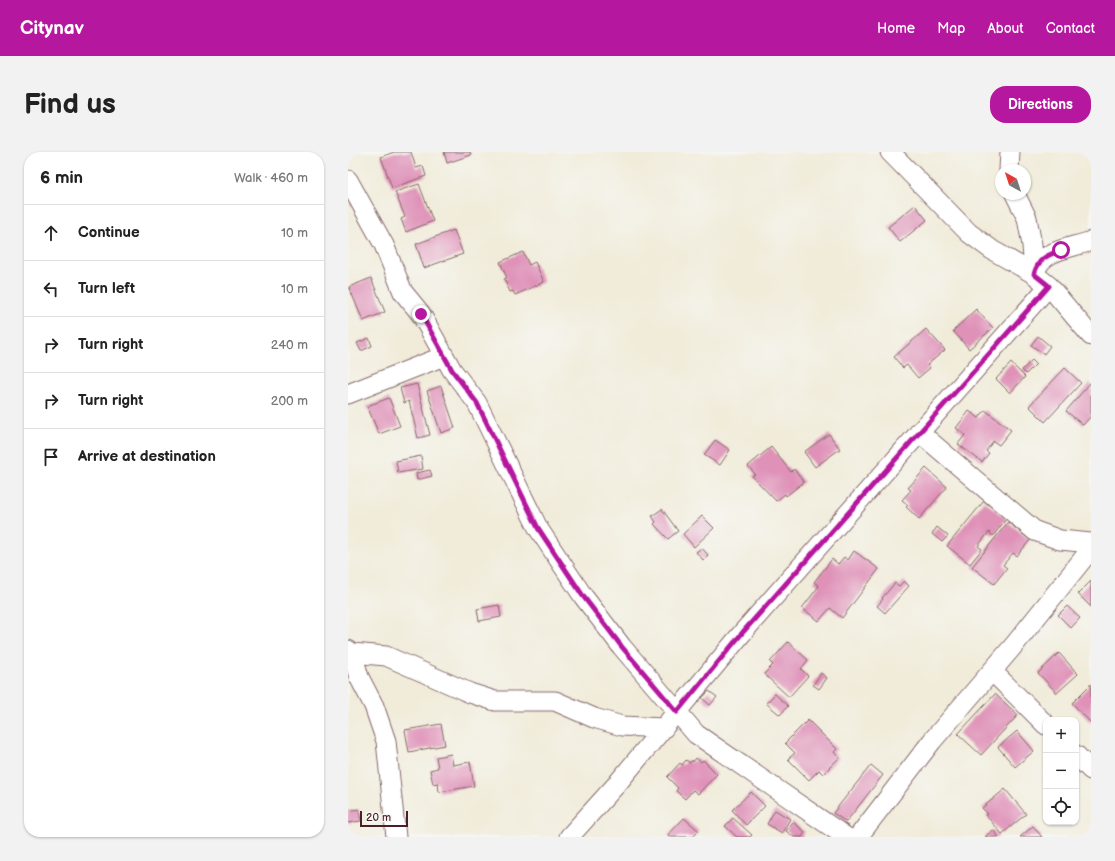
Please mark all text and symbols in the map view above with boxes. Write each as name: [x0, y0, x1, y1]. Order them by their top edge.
text: Citynav: [20, 17, 84, 40]
text: Home: [877, 20, 915, 37]
text: Map: [937, 20, 965, 37]
text: About: [987, 20, 1024, 37]
text: Contact: [1046, 20, 1095, 37]
button: Directions: [990, 86, 1091, 123]
text: Find us: [24, 88, 116, 121]
north arrow: [995, 164, 1031, 200]
text: 6 min: [40, 168, 83, 188]
text: Walk · 460 m: [234, 170, 308, 186]
icon: ahead: [40, 222, 62, 244]
text: Continue: [78, 223, 140, 242]
text: 10 m: [281, 225, 308, 241]
route start: [1052, 241, 1070, 259]
icon: left: [40, 278, 62, 300]
text: Turn left: [78, 279, 135, 298]
text: 10 m: [281, 281, 308, 297]
route end: [412, 305, 430, 323]
icon: right: [40, 334, 62, 356]
text: Turn right: [78, 335, 143, 354]
text: 240 m: [271, 337, 308, 353]
icon: right: [40, 390, 62, 412]
text: Turn right: [78, 391, 143, 410]
text: 200 m: [271, 393, 308, 409]
icon: arrive: [40, 446, 62, 468]
text: Arrive at destination: [78, 447, 216, 466]
map controls: [1043, 717, 1079, 825]
button: +: [1043, 717, 1079, 753]
button: −: [1043, 753, 1079, 789]
button: locate: [1043, 789, 1079, 825]
scale bar: [360, 809, 408, 828]
text: 20 m: [366, 811, 391, 824]

